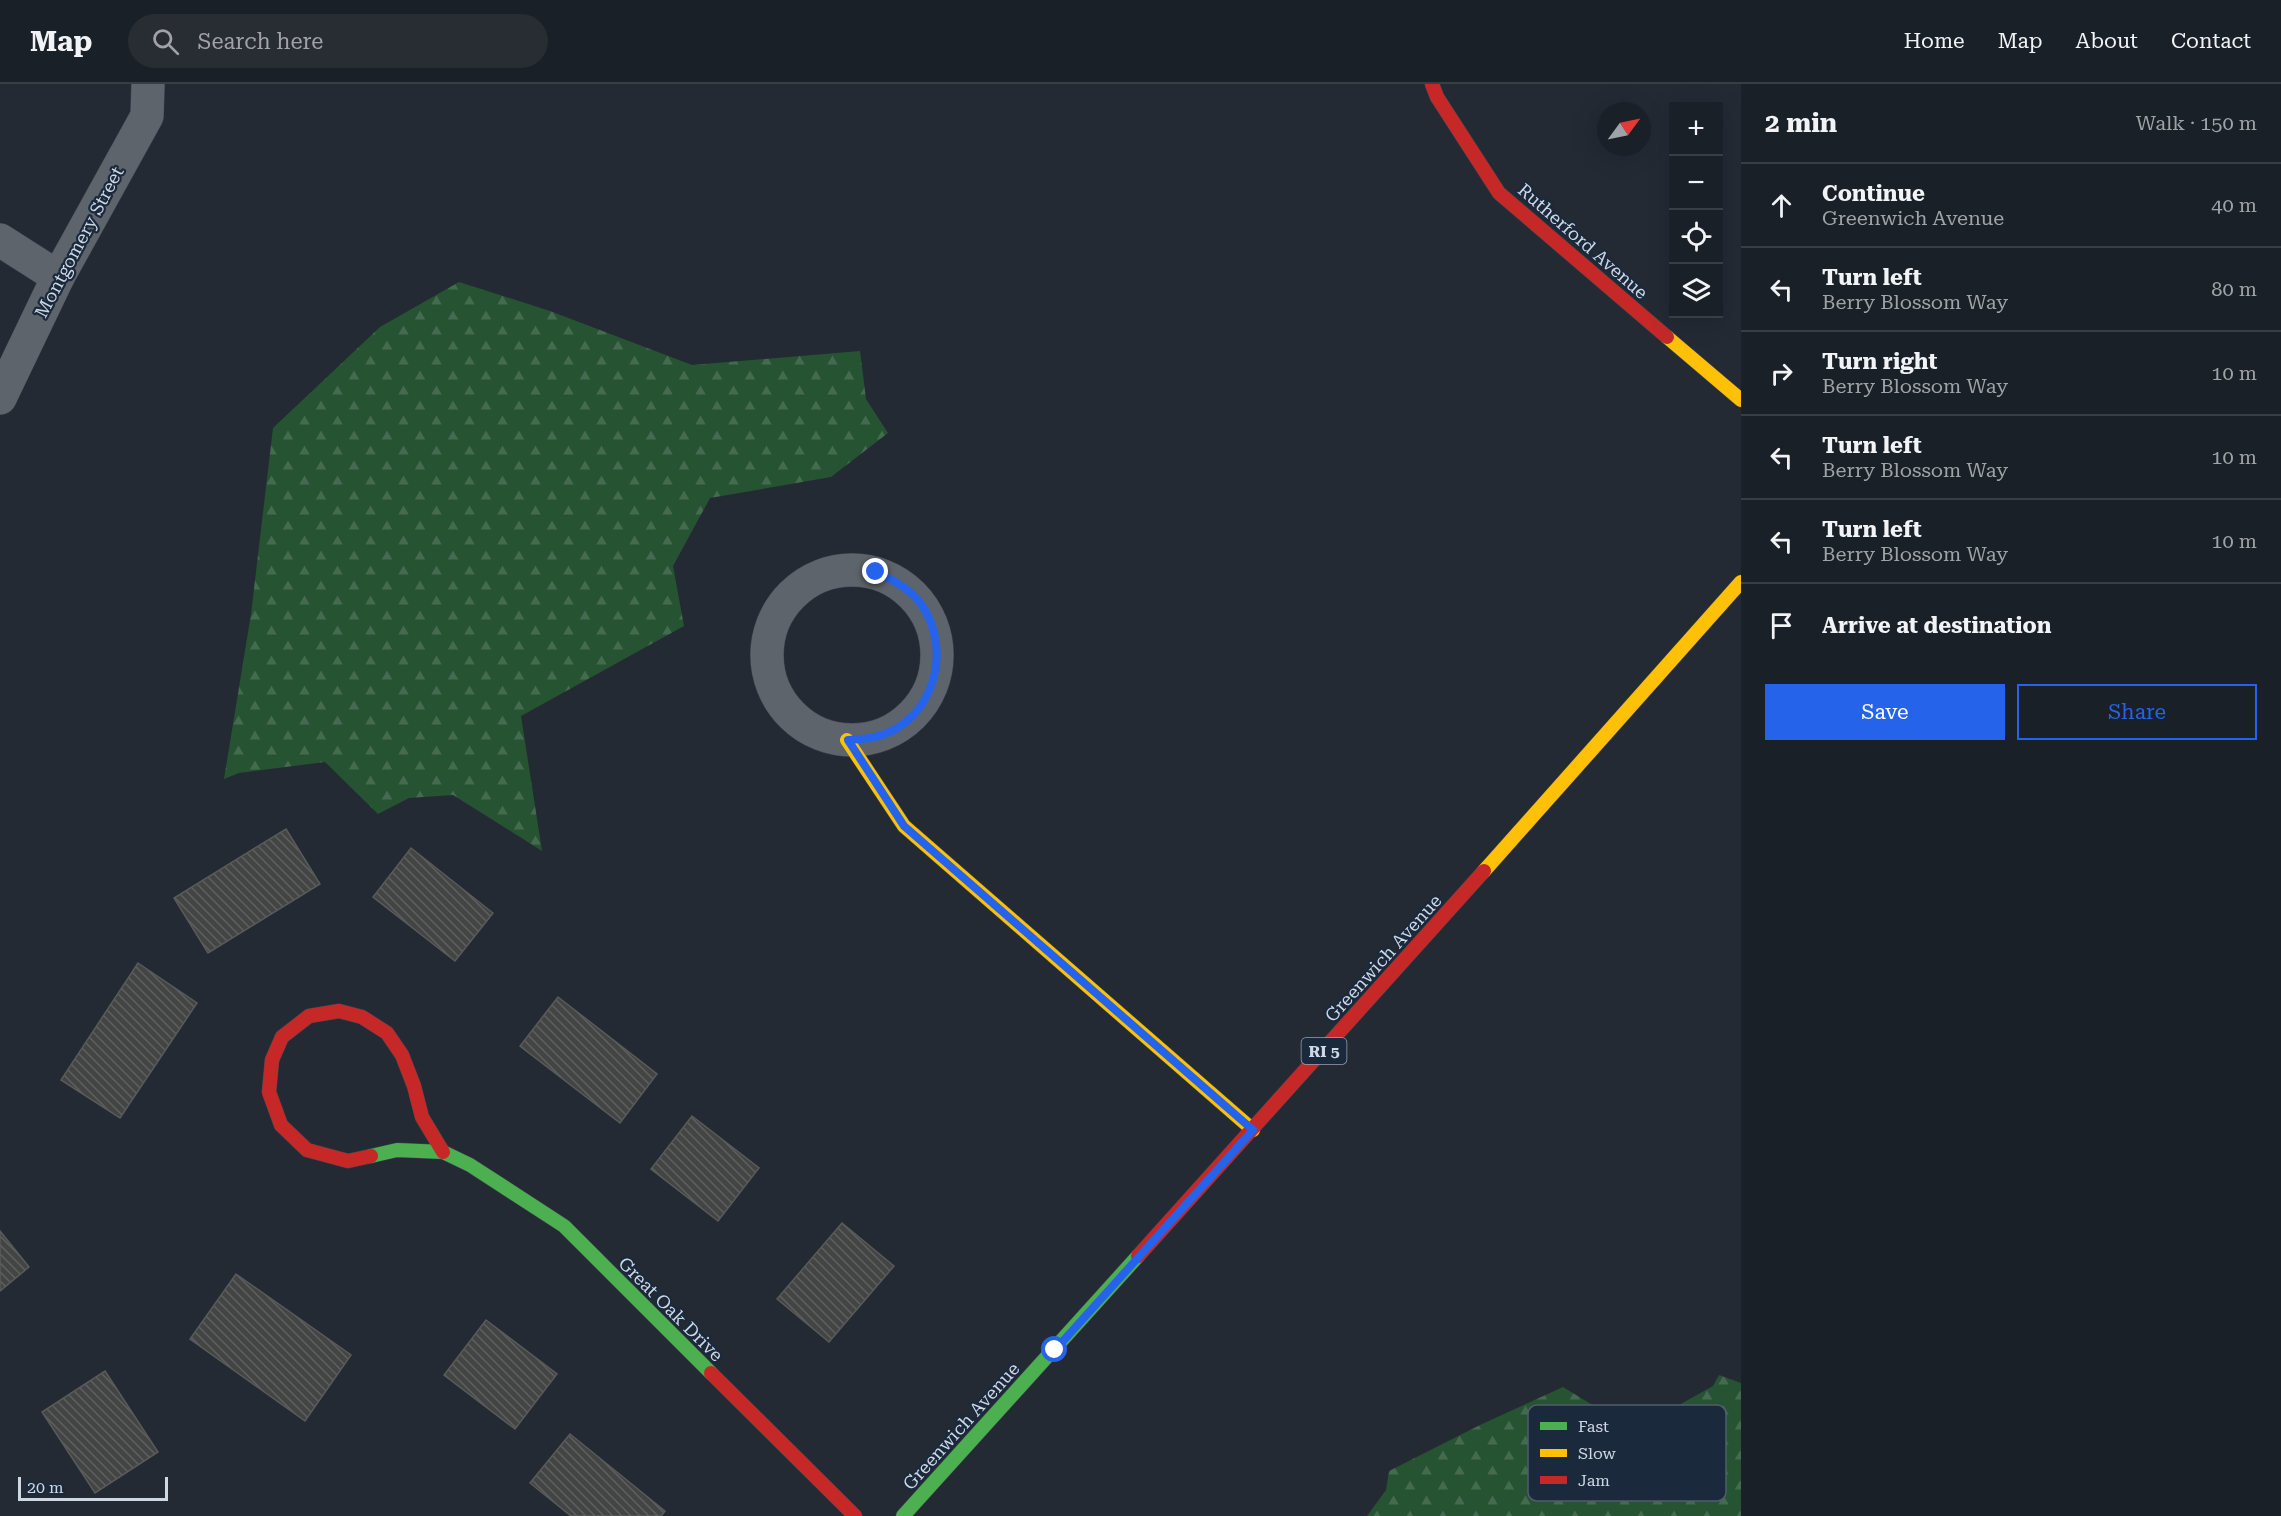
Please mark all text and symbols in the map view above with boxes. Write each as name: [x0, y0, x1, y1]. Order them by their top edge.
search box: [128, 14, 548, 68]
text: Map: [30, 25, 92, 58]
icon: search: [149, 25, 182, 58]
text: Search here: [197, 29, 323, 54]
text: Home: [1904, 29, 1965, 53]
text: Map: [1998, 29, 2043, 53]
text: About: [2076, 29, 2138, 53]
text: Contact: [2171, 29, 2251, 53]
north arrow: [1597, 102, 1651, 156]
map controls: [1669, 102, 1723, 318]
button: +: [1669, 102, 1723, 156]
text: 2 min: [1765, 108, 1837, 138]
text: Walk · 150 m: [2136, 111, 2257, 135]
button: −: [1669, 156, 1723, 210]
street label: Montgomery Street: [30, 163, 128, 321]
street label: Rutherford Avenue: [1514, 179, 1652, 303]
text: Continue: [1822, 181, 1925, 206]
icon: ahead: [1765, 189, 1798, 222]
text: 40 m: [2211, 193, 2257, 217]
text: Greenwich Avenue: [1822, 206, 2004, 230]
button: locate: [1669, 210, 1723, 264]
button: layers: [1669, 264, 1723, 318]
text: Turn left: [1822, 265, 1922, 290]
icon: left: [1765, 273, 1798, 306]
text: 80 m: [2211, 277, 2257, 301]
text: Berry Blossom Way: [1822, 290, 2008, 314]
text: Turn right: [1822, 349, 1937, 374]
icon: right: [1765, 357, 1798, 390]
text: 10 m: [2211, 361, 2257, 385]
text: Berry Blossom Way: [1822, 374, 2008, 398]
text: Turn left: [1822, 433, 1922, 458]
icon: left: [1765, 441, 1798, 474]
text: 10 m: [2211, 445, 2257, 469]
text: Berry Blossom Way: [1822, 458, 2008, 482]
text: Turn left: [1822, 517, 1922, 542]
icon: left: [1765, 525, 1798, 558]
text: 10 m: [2211, 529, 2257, 553]
text: Berry Blossom Way: [1822, 542, 2008, 566]
route end: [862, 558, 888, 584]
icon: arrive: [1765, 609, 1798, 642]
text: Arrive at destination: [1822, 613, 2051, 638]
button: Save: [1765, 684, 2005, 740]
button: Share: [2017, 684, 2257, 740]
street label: Greenwich Avenue: [1320, 890, 1446, 1026]
road number: RI 5: [1302, 1038, 1346, 1064]
street label: Great Oak Drive: [614, 1252, 728, 1366]
route start: [1041, 1336, 1067, 1362]
street label: Greenwich Avenue: [898, 1358, 1024, 1494]
legend: [1528, 1405, 1726, 1501]
text: Fast: [1578, 1417, 1609, 1436]
text: Slow: [1578, 1444, 1616, 1463]
text: Jam: [1578, 1471, 1610, 1490]
scale bar: [18, 1474, 168, 1502]
text: 20 m: [27, 1478, 64, 1497]

